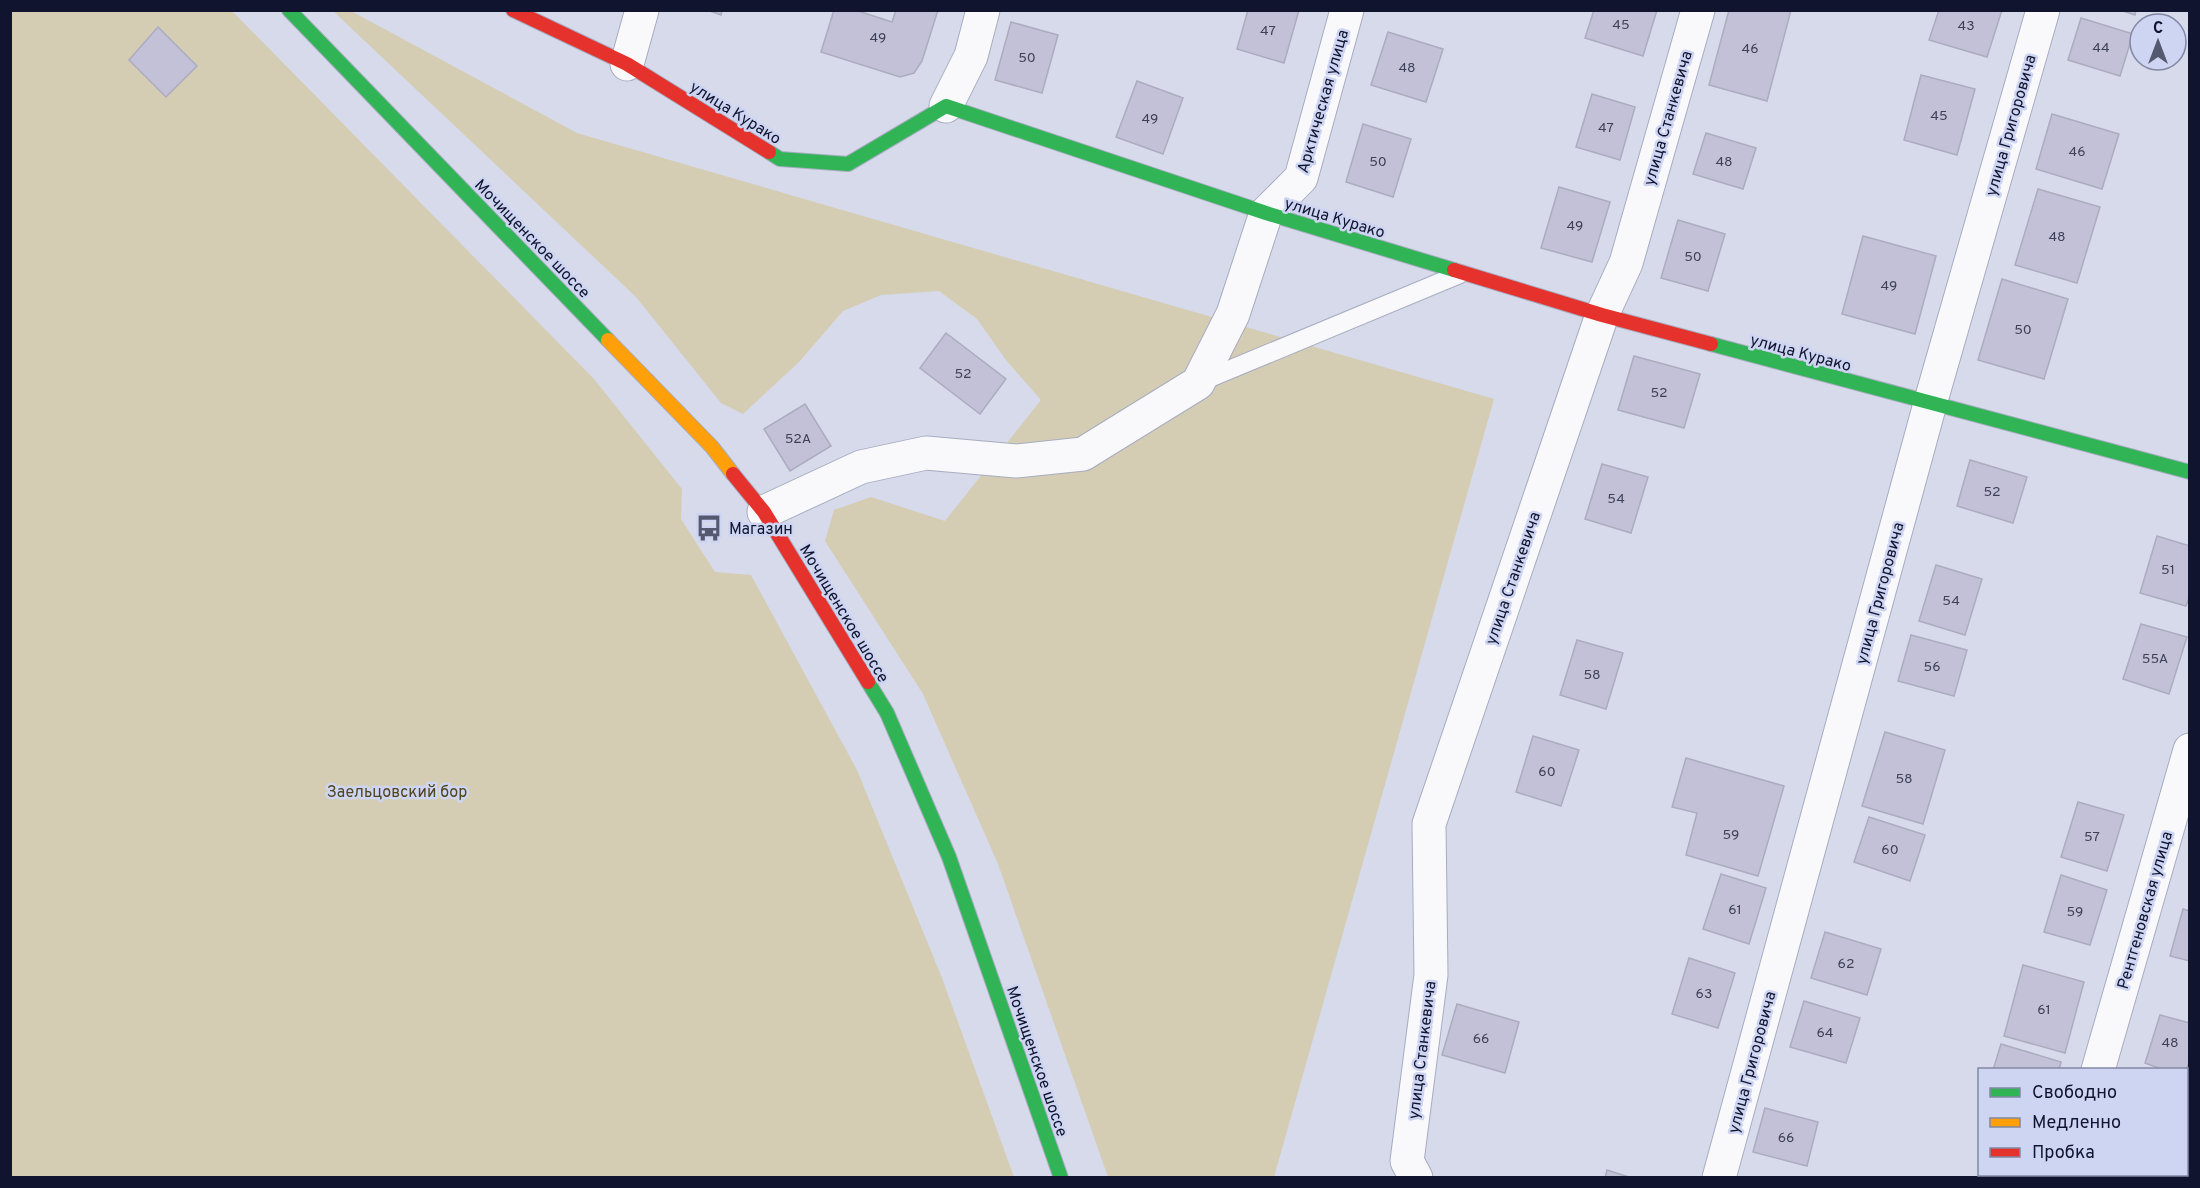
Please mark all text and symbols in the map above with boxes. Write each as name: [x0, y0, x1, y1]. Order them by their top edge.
north arrow: [2128, 12, 2188, 72]
house number: 45: [1612, 17, 1630, 34]
house number: 43: [1957, 18, 1975, 35]
text: С: [2153, 19, 2163, 39]
house number: 47: [1260, 23, 1276, 40]
street label: Арктическая улица: [1294, 28, 1354, 176]
house number: 49: [870, 30, 886, 47]
house number: 44: [2092, 40, 2110, 57]
house number: 46: [1741, 41, 1759, 58]
street label: улица Станкевича: [1640, 49, 1698, 188]
house number: 50: [1018, 50, 1036, 67]
street label: улица Григоровича: [1982, 53, 2042, 199]
house number: 48: [1398, 60, 1416, 77]
street label: улица Курако: [686, 78, 784, 150]
house number: 45: [1930, 108, 1948, 125]
house number: 49: [1142, 111, 1158, 128]
house number: 47: [1598, 120, 1614, 137]
house number: 46: [2068, 144, 2086, 161]
house number: 50: [1369, 154, 1387, 171]
house number: 48: [1715, 154, 1733, 171]
street label: Мочищенское шоссе: [470, 176, 594, 303]
street label: улица Курако: [1282, 194, 1387, 244]
house number: 49: [1567, 218, 1583, 235]
house number: 48: [2048, 229, 2066, 246]
house number: 50: [1684, 249, 1702, 266]
house number: 49: [1881, 278, 1897, 295]
house number: 50: [2014, 322, 2032, 339]
street label: улица Курако: [1748, 331, 1853, 377]
house number: 52: [954, 366, 972, 383]
house number: 52: [1650, 385, 1668, 402]
house number: 52А: [785, 431, 811, 448]
house number: 52: [1983, 484, 2001, 501]
house number: 54: [1607, 491, 1625, 508]
street label: улица Станкевича: [1482, 510, 1546, 648]
bus stop icon: Магазин: [694, 513, 724, 543]
place label: Магазин: [729, 520, 793, 540]
street label: улица Григоровича: [1852, 520, 1910, 667]
street label: Мочищенское шоссе: [794, 541, 893, 687]
house number: 51: [2161, 562, 2175, 579]
house number: 54: [1942, 593, 1960, 610]
house number: 55А: [2142, 651, 2168, 668]
house number: 56: [1923, 659, 1941, 676]
house number: 58: [1583, 667, 1601, 684]
house number: 60: [1538, 764, 1556, 781]
house number: 58: [1895, 771, 1913, 788]
park label: Заельцовский бор: [327, 783, 467, 803]
house number: 59: [1723, 827, 1739, 844]
house number: 57: [2084, 829, 2100, 846]
street label: Рентгеновская улица: [2114, 829, 2178, 992]
house number: 60: [1881, 842, 1899, 859]
house number: 61: [1728, 902, 1742, 919]
house number: 59: [2067, 904, 2083, 921]
house number: 62: [1838, 956, 1854, 973]
street label: улица Станкевича: [1405, 980, 1441, 1121]
street label: Мочищенское шоссе: [1001, 984, 1071, 1140]
house number: 63: [1696, 986, 1712, 1003]
street label: улица Григоровича: [1724, 989, 1782, 1136]
house number: 61: [2037, 1002, 2051, 1019]
house number: 64: [1816, 1025, 1834, 1042]
house number: 66: [1473, 1031, 1489, 1048]
house number: 48: [2161, 1035, 2179, 1052]
legend: [1978, 1068, 2188, 1176]
text: Свободно: [2032, 1082, 2117, 1105]
text: Медленно: [2032, 1112, 2121, 1135]
house number: 66: [1778, 1130, 1794, 1147]
text: Пробка: [2032, 1142, 2095, 1165]

